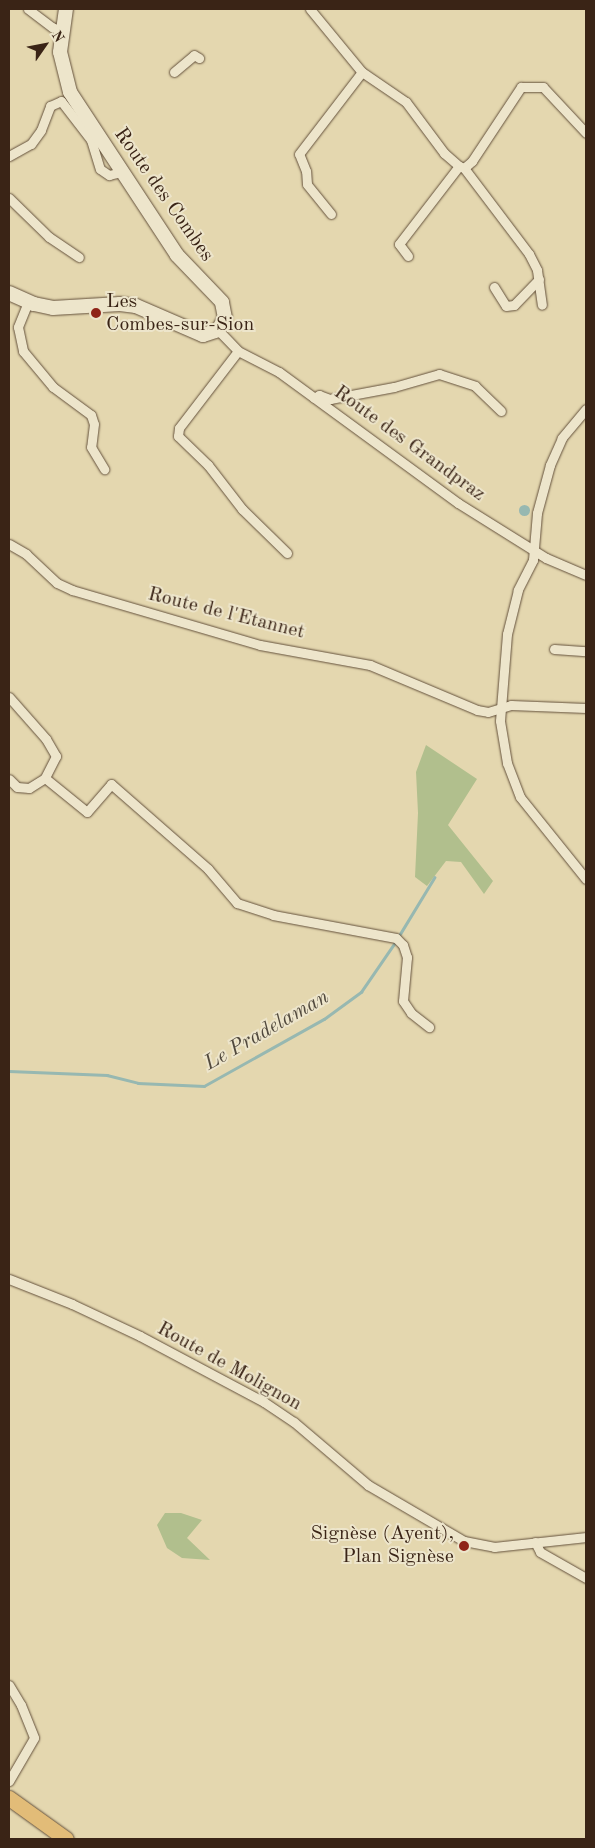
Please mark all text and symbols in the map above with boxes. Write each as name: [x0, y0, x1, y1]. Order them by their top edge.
north arrow: [20, 20, 70, 70]
text: N: [49, 29, 66, 45]
street label: Route des Combes: [108, 123, 218, 267]
place label: Les Combes-sur-Sion: [106, 290, 254, 337]
marker: Les Combes-sur-Sion: [90, 307, 102, 319]
street label: Route des Grandpraz: [328, 381, 490, 507]
street label: Route de l'Etannet: [145, 583, 307, 645]
water label: Le Pradelaman: [200, 985, 334, 1077]
street label: Route de Molignon: [152, 1317, 306, 1417]
place label: Signèse (Ayent), Plan Signèse: [310, 1522, 454, 1569]
marker: Signèse (Ayent), Plan Signèse: [458, 1540, 470, 1552]

